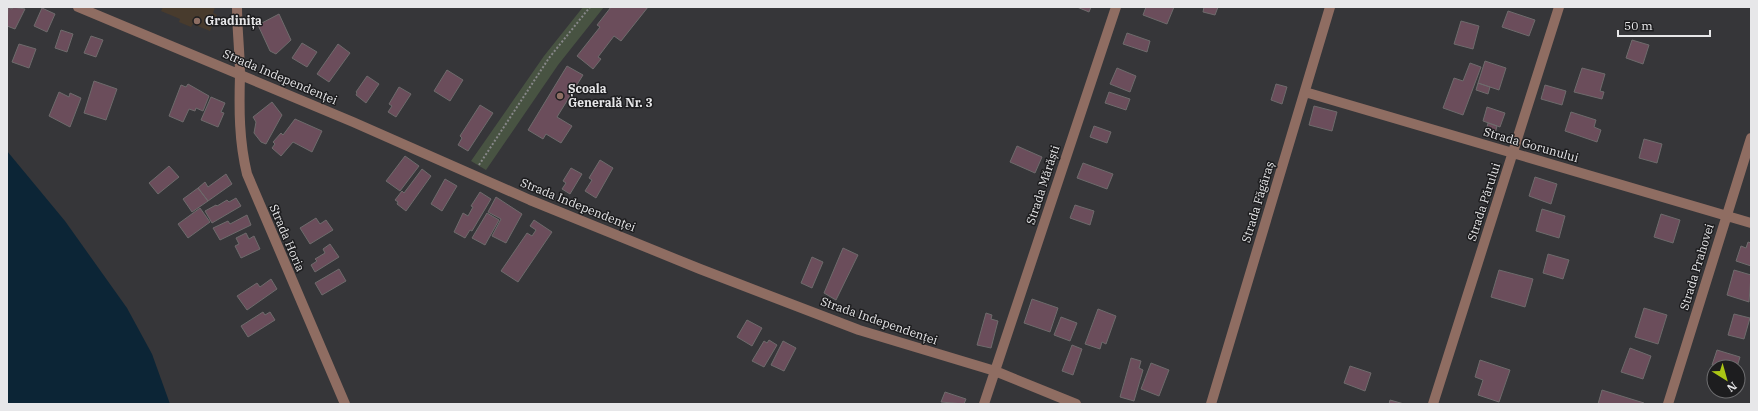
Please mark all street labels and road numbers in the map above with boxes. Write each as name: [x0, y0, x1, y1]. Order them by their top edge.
street label: Strada Independenței: [220, 46, 340, 108]
street label: Strada Gorunului: [1482, 124, 1581, 165]
street label: Strada Mărăști: [1023, 143, 1062, 226]
street label: Strada Făgăraș: [1238, 159, 1277, 244]
street label: Strada Părului: [1464, 161, 1503, 243]
street label: Strada Independenței: [518, 175, 638, 235]
street label: Strada Horia: [267, 202, 309, 274]
street label: Strada Prahovei: [1676, 222, 1717, 312]
street label: Strada Independenței: [818, 293, 940, 349]

